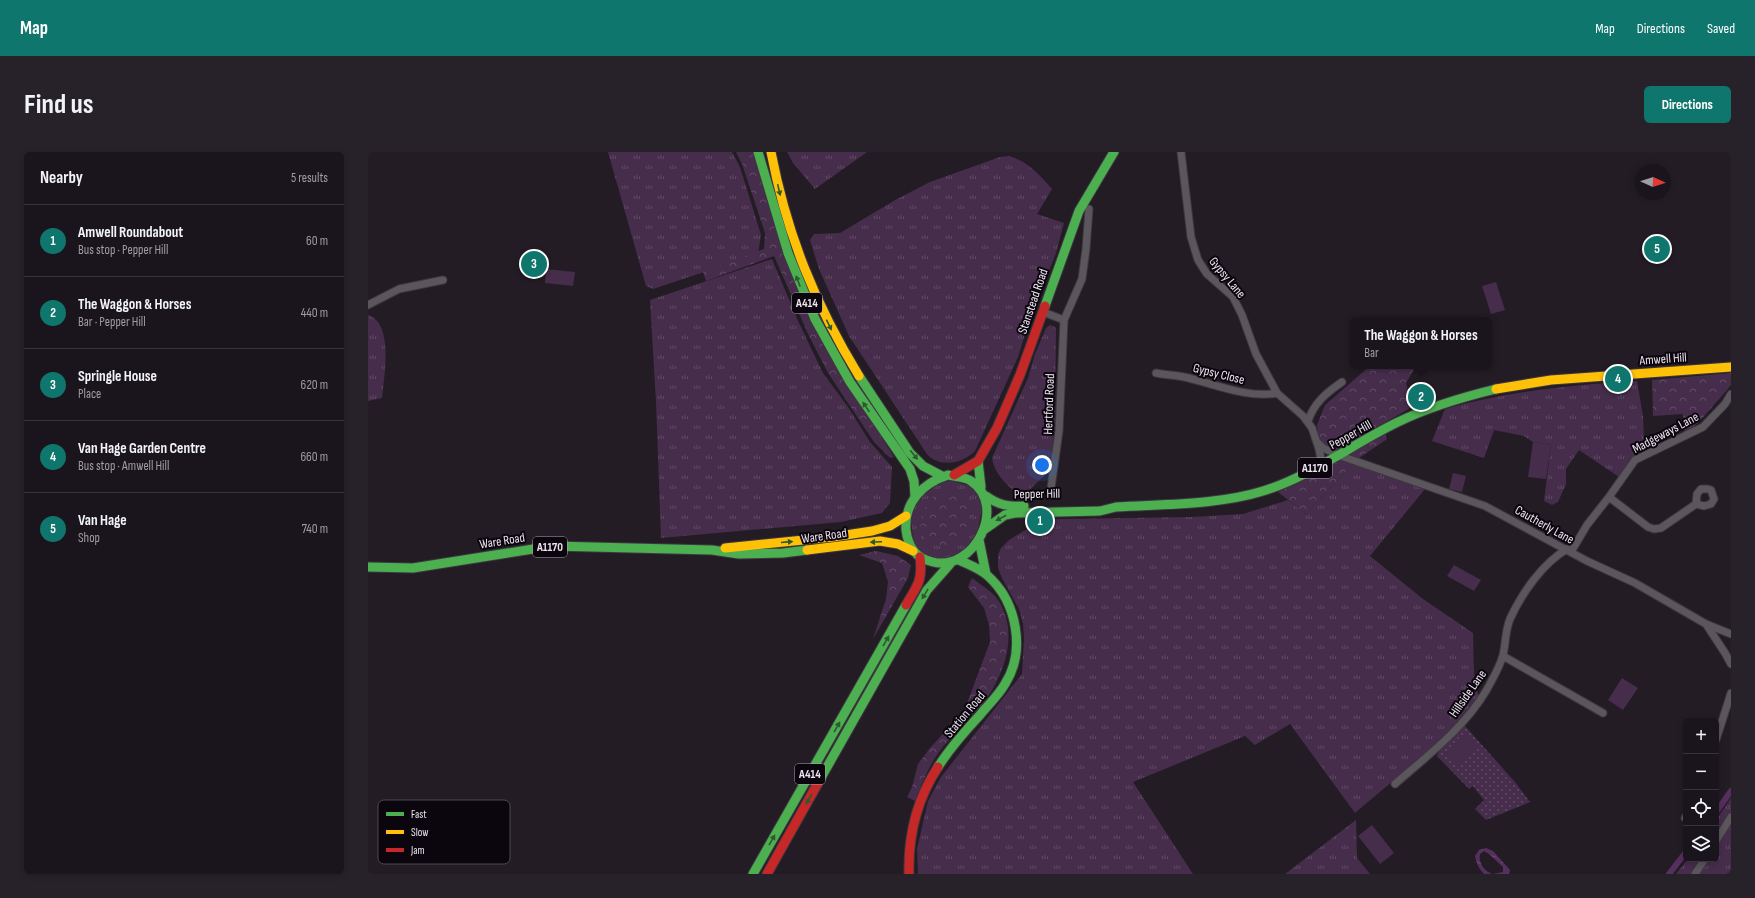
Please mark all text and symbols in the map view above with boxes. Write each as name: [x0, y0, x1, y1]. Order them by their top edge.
text: Map: [20, 17, 48, 40]
text: Map: [1595, 20, 1615, 37]
text: Directions: [1637, 20, 1685, 37]
text: Saved: [1707, 20, 1735, 37]
button: Directions: [1644, 86, 1731, 123]
text: Find us: [24, 88, 93, 121]
north arrow: [1635, 164, 1671, 200]
text: Nearby: [40, 168, 83, 188]
text: 5 results: [291, 170, 328, 186]
one-way arrow: [777, 184, 783, 196]
text: Amwell Roundabout: [78, 223, 183, 242]
text: 1: [50, 233, 56, 249]
text: 60 m: [306, 233, 328, 249]
pin: 5: [1644, 234, 1670, 264]
text: Bus stop · Pepper Hill: [78, 242, 168, 258]
pin: 3: [521, 249, 547, 279]
street label: Gypsy Lane: [1205, 254, 1249, 302]
street label: Stanstead Road: [1014, 267, 1052, 336]
one-way arrow: [794, 274, 800, 286]
road number: A414: [792, 293, 822, 313]
text: The Waggon & Horses: [78, 295, 191, 314]
text: 2: [50, 305, 56, 321]
text: 440 m: [301, 305, 328, 321]
text: Bar · Pepper Hill: [78, 314, 146, 330]
popup: [1350, 317, 1492, 369]
one-way arrow: [826, 319, 832, 331]
text: The Waggon & Horses: [1364, 326, 1478, 345]
text: Bar: [1364, 345, 1379, 361]
street label: Amwell Hill: [1638, 349, 1687, 369]
street label: Gypsy Close: [1191, 360, 1246, 388]
pin: 4: [1605, 364, 1631, 394]
text: Springle House: [78, 367, 157, 386]
street label: Hertford Road: [1040, 373, 1058, 435]
text: 3: [50, 377, 56, 393]
text: 620 m: [301, 377, 328, 393]
pin: 2: [1408, 382, 1434, 412]
text: Place: [78, 386, 101, 402]
one-way arrow: [862, 402, 870, 413]
street label: Madgeways Lane: [1630, 409, 1701, 457]
street label: Pepper Hill: [1326, 417, 1375, 453]
text: Van Hage Garden Centre: [78, 439, 206, 458]
text: 4: [50, 449, 56, 465]
text: 660 m: [300, 449, 328, 465]
one-way arrow: [909, 450, 918, 461]
your location: [1032, 455, 1052, 475]
text: Bus stop · Amwell Hill: [78, 458, 169, 474]
road number: A1170: [1298, 458, 1332, 478]
street label: Pepper Hill: [1014, 486, 1060, 502]
street label: Cautherly Lane: [1512, 502, 1577, 548]
pin: 1: [1027, 506, 1053, 536]
text: Van Hage: [78, 511, 127, 530]
one-way arrow: [995, 514, 1007, 521]
text: 5: [50, 521, 56, 537]
text: 740 m: [302, 521, 328, 537]
street label: Ware Road: [800, 525, 848, 547]
text: Shop: [78, 530, 100, 546]
street label: Ware Road: [478, 530, 526, 552]
road number: A1170: [533, 537, 567, 557]
one-way arrow: [781, 538, 793, 545]
one-way arrow: [870, 538, 882, 545]
one-way arrow: [921, 589, 929, 599]
one-way arrow: [882, 635, 889, 647]
street label: Hillside Lane: [1446, 667, 1490, 720]
street label: Station Road: [941, 688, 989, 741]
map controls: [1683, 718, 1719, 862]
button: +: [1683, 718, 1719, 754]
one-way arrow: [833, 721, 840, 733]
button: −: [1683, 754, 1719, 790]
road number: A414: [795, 764, 825, 784]
button: locate: [1683, 790, 1719, 826]
one-way arrow: [806, 793, 813, 805]
legend: [378, 800, 510, 864]
text: Fast: [411, 808, 427, 821]
text: Slow: [411, 826, 428, 839]
button: layers: [1683, 826, 1719, 862]
one-way arrow: [769, 834, 776, 846]
text: Jam: [410, 844, 425, 857]

